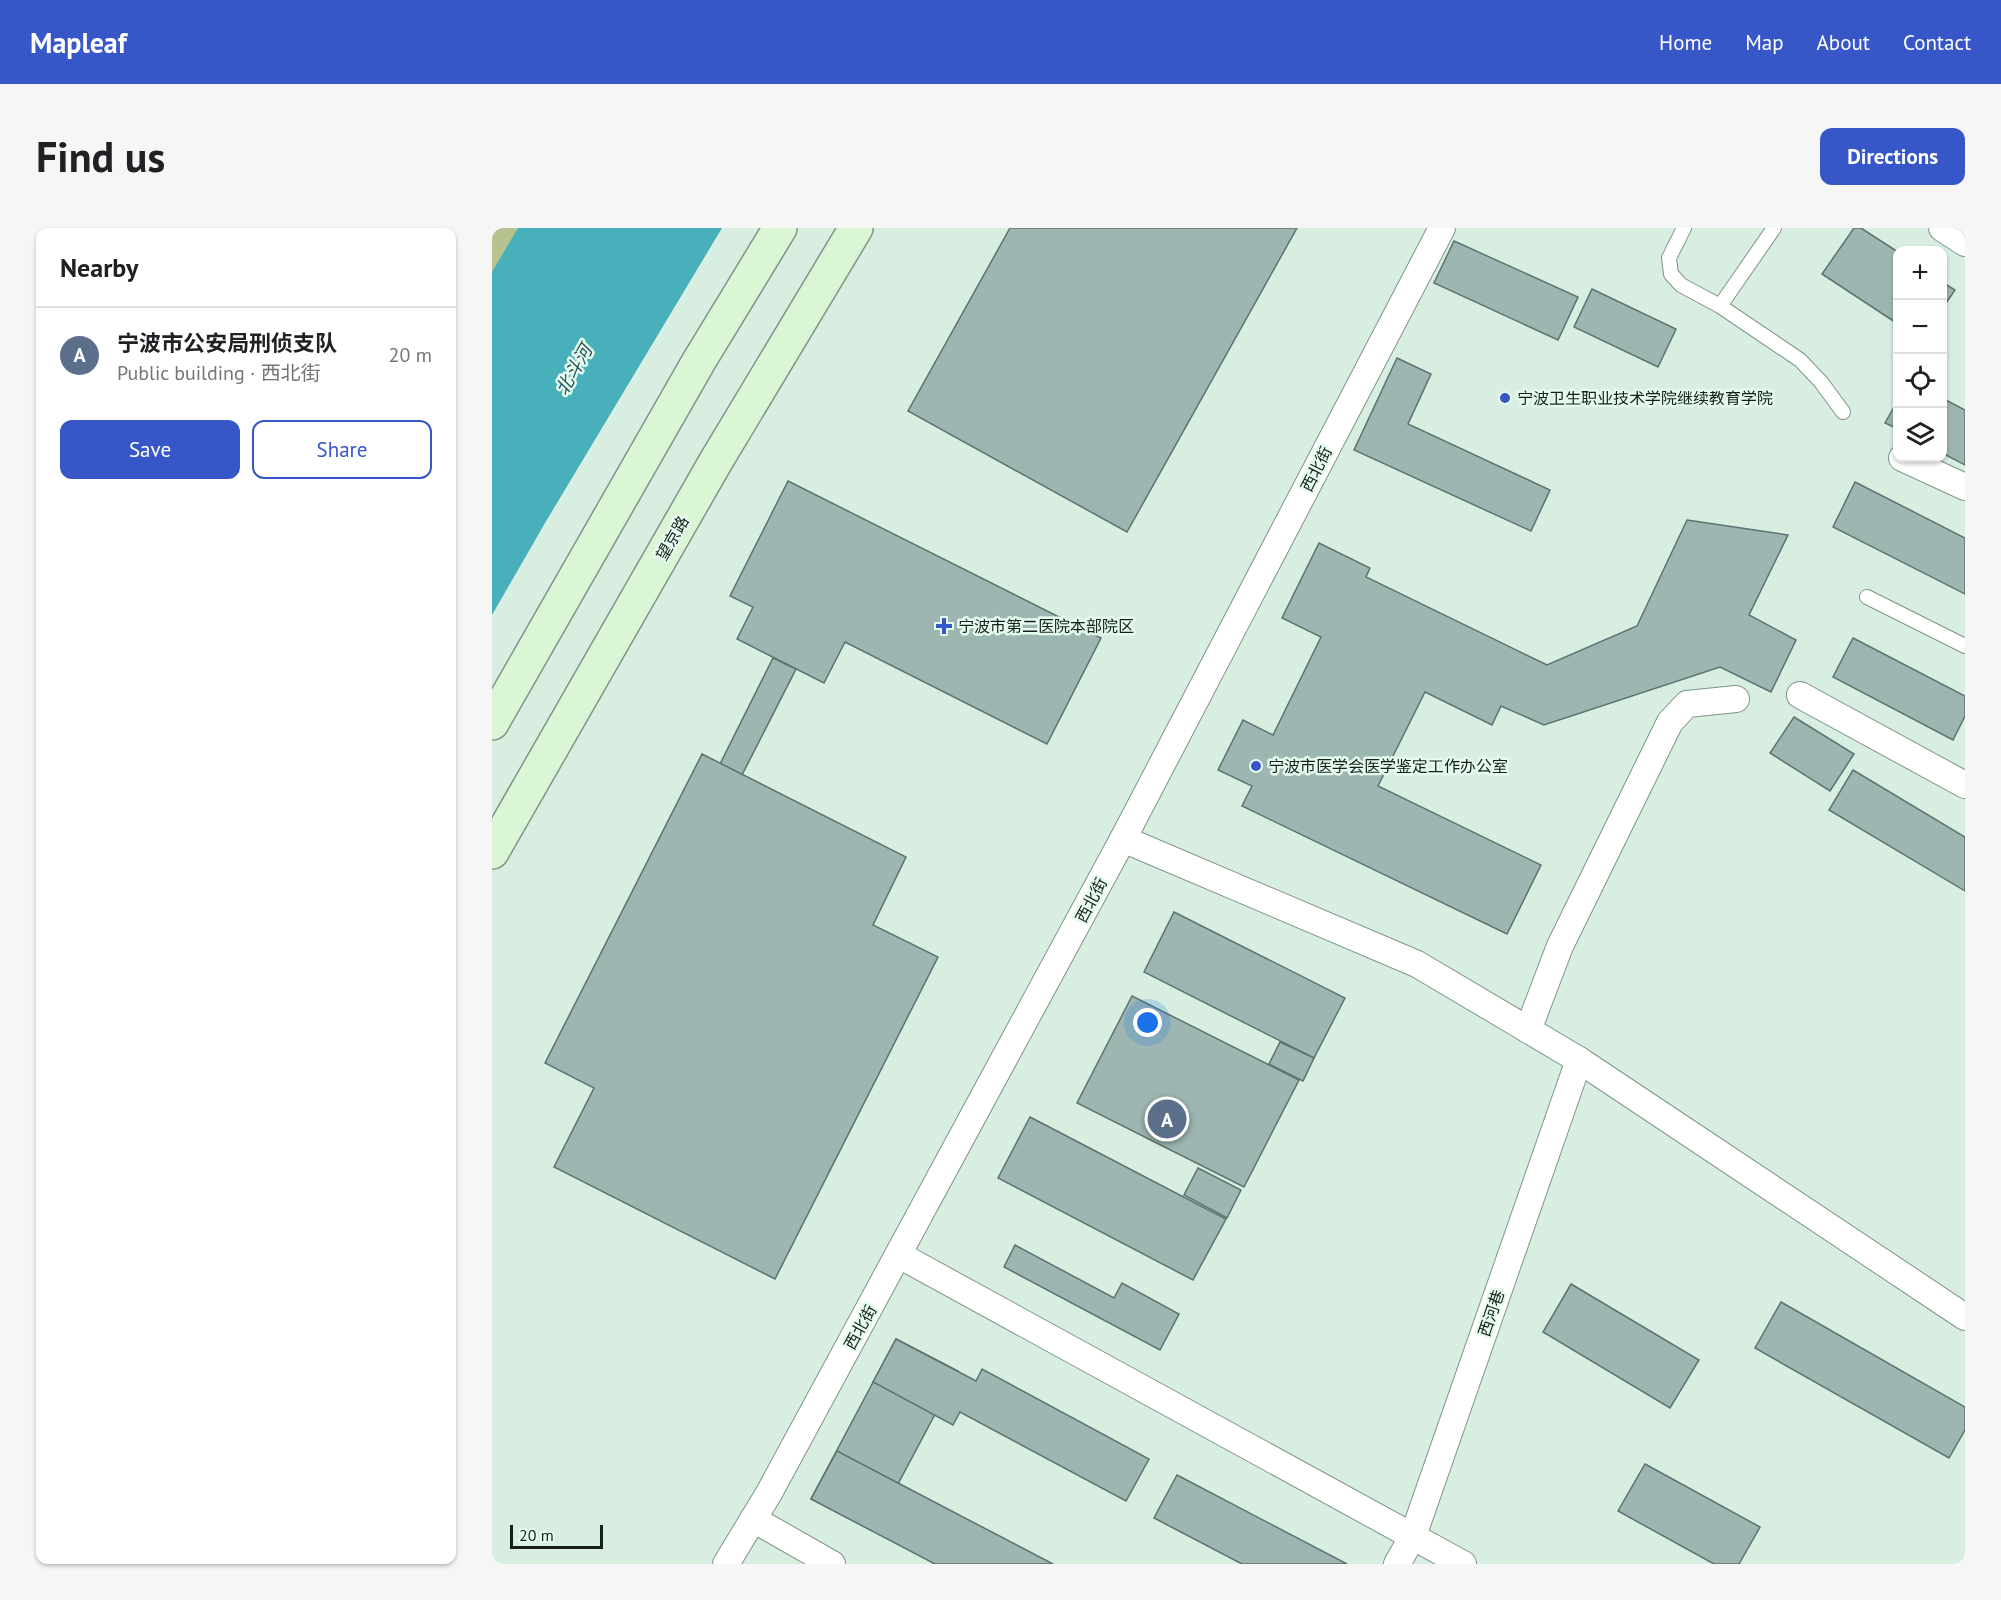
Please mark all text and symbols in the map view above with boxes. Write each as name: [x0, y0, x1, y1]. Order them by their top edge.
text: Mapleaf: [30, 24, 127, 61]
text: Home: [1659, 29, 1712, 56]
text: Map: [1745, 29, 1784, 56]
text: About: [1817, 29, 1870, 56]
text: Contact: [1903, 29, 1971, 56]
button: Directions: [1820, 128, 1965, 185]
text: Find us: [36, 129, 165, 184]
map controls: [1893, 246, 1947, 462]
button: +: [1893, 246, 1947, 300]
text: Nearby: [60, 251, 138, 284]
button: −: [1893, 300, 1947, 354]
text: 宁波市公安局刑侦支队: [117, 329, 337, 357]
water label: 北斗河: [550, 338, 599, 399]
text: A: [73, 342, 86, 368]
text: 20 m: [389, 342, 432, 368]
button: locate: [1893, 354, 1947, 408]
text: Public building · 西北街: [117, 360, 321, 386]
place label: 宁波卫生职业技术学院继续教育学院: [1517, 388, 1773, 408]
marker: 宁波卫生职业技术学院继续教育学院: [1498, 391, 1512, 405]
button: layers: [1893, 408, 1947, 462]
button: Save: [60, 420, 240, 479]
button: Share: [252, 420, 432, 479]
street label: 西北街: [1296, 443, 1336, 495]
street label: 望京路: [651, 512, 693, 564]
place label: 宁波市第二医院本部院区: [958, 616, 1134, 636]
marker: 宁波市第二医院本部院区: [935, 617, 953, 635]
place label: 宁波市医学会医学鉴定工作办公室: [1268, 756, 1508, 776]
marker: 宁波市医学会医学鉴定工作办公室: [1249, 759, 1263, 773]
street label: 西北街: [1071, 874, 1111, 926]
your location: [1133, 1008, 1162, 1037]
pin: A: [1148, 1096, 1186, 1142]
street label: 西河巷: [1474, 1287, 1508, 1339]
street label: 西北街: [840, 1301, 880, 1353]
scale bar: [510, 1522, 603, 1550]
text: 20 m: [519, 1525, 554, 1545]

